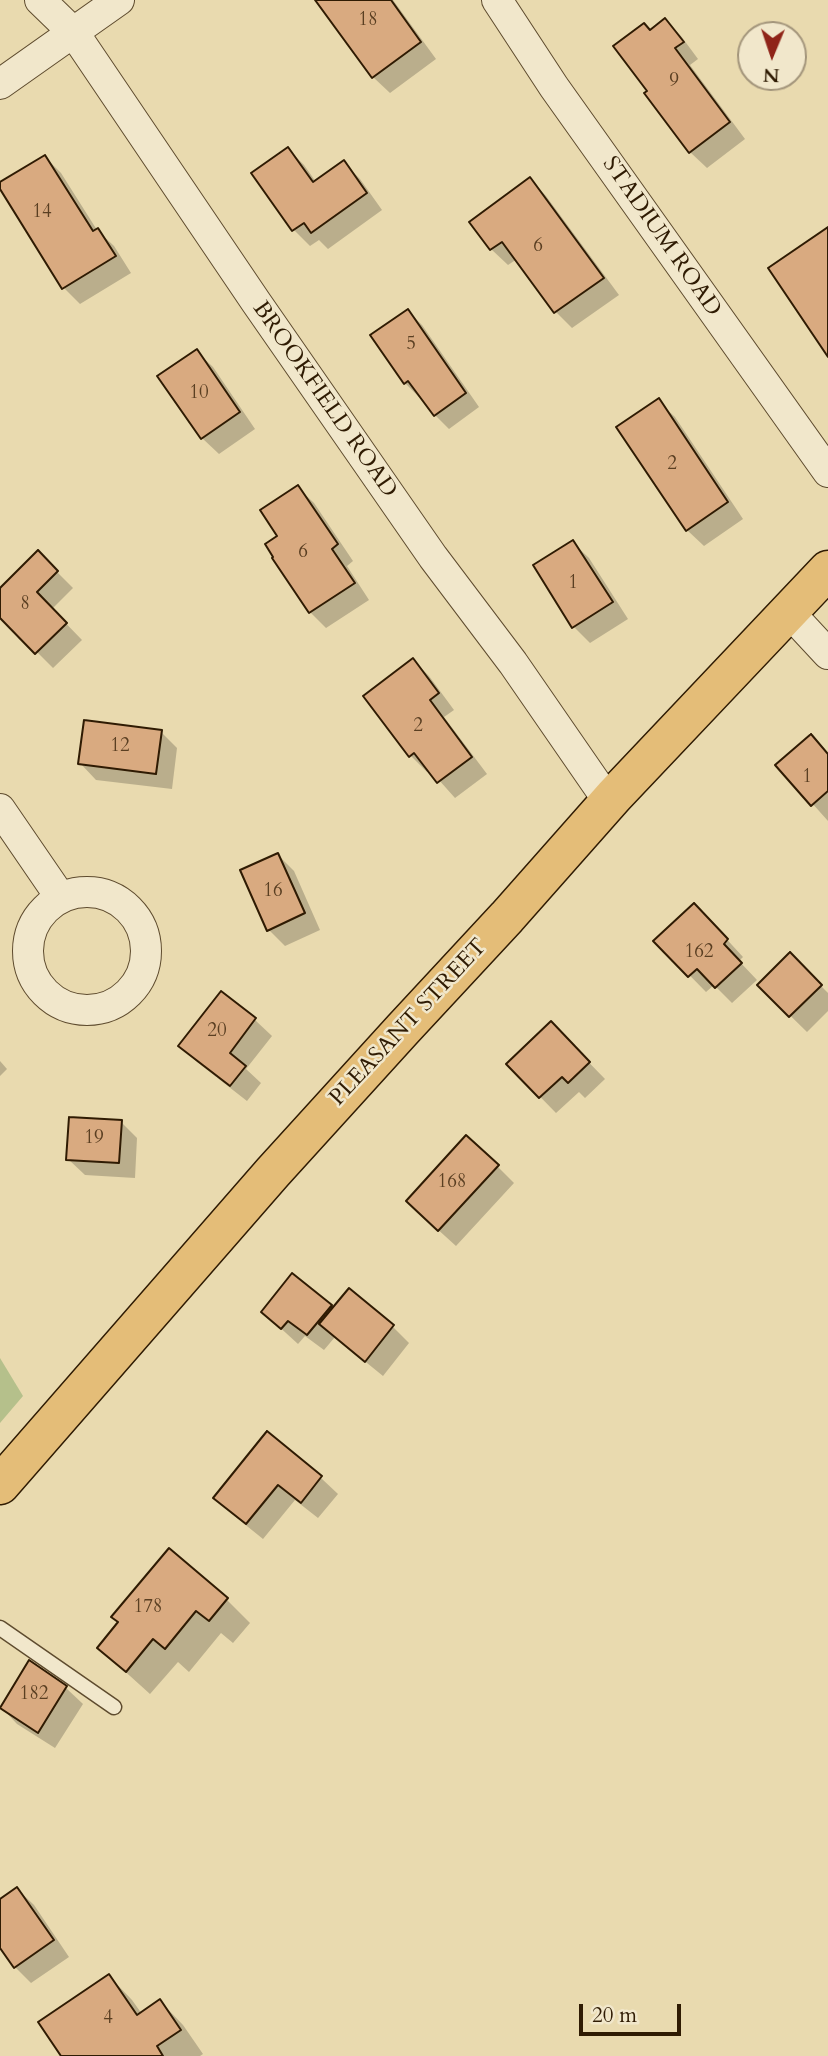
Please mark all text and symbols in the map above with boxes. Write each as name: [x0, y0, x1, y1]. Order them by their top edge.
house number: 18: [358, 10, 378, 32]
north arrow: [737, 21, 807, 91]
text: N: [763, 62, 780, 88]
house number: 9: [669, 71, 679, 93]
street label: STADIUM ROAD: [596, 152, 726, 322]
house number: 14: [32, 202, 52, 224]
house number: 6: [533, 236, 543, 258]
street label: BROOKFIELD ROAD: [246, 297, 402, 503]
house number: 5: [406, 334, 416, 356]
house number: 10: [189, 383, 209, 405]
house number: 2: [667, 454, 677, 476]
house number: 6: [298, 542, 308, 564]
house number: 1: [568, 573, 578, 595]
house number: 8: [20, 594, 30, 616]
house number: 2: [413, 716, 423, 738]
house number: 12: [110, 736, 130, 758]
house number: 1: [802, 767, 812, 789]
house number: 16: [263, 881, 283, 903]
street label: PLEASANT STREET: [324, 934, 494, 1112]
house number: 162: [684, 942, 714, 964]
house number: 20: [207, 1021, 227, 1043]
house number: 19: [84, 1128, 104, 1150]
house number: 168: [437, 1172, 467, 1194]
house number: 178: [133, 1597, 163, 1619]
house number: 182: [19, 1684, 49, 1706]
scale bar: [583, 1990, 684, 2034]
text: 20 m: [592, 2001, 637, 2030]
house number: 4: [103, 2008, 113, 2030]

